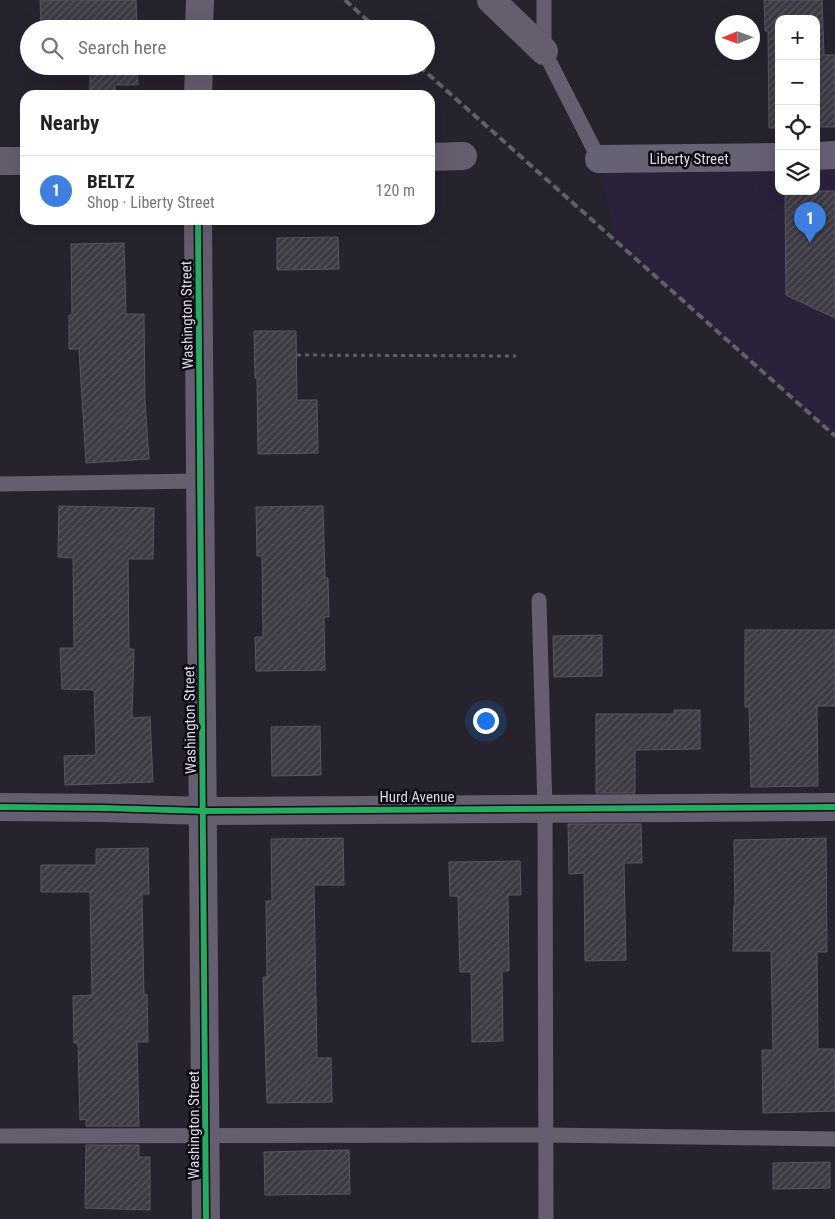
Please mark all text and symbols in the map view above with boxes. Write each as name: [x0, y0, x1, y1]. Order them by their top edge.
north arrow: [715, 15, 760, 60]
map controls: [775, 15, 820, 195]
button: +: [775, 15, 820, 60]
search box: [20, 20, 435, 75]
icon: search: [38, 34, 66, 62]
text: Search here: [78, 36, 166, 59]
button: −: [775, 60, 820, 105]
button: locate: [775, 105, 820, 150]
text: Nearby: [40, 111, 99, 135]
street label: Liberty Street: [649, 150, 729, 168]
button: layers: [775, 150, 820, 195]
text: BELTZ: [87, 170, 135, 193]
text: 1: [52, 181, 60, 200]
text: 120 m: [376, 181, 415, 200]
text: Shop · Liberty Street: [87, 193, 215, 212]
pin: 1: [794, 202, 826, 243]
street label: Washington Street: [177, 261, 197, 369]
street label: Washington Street: [180, 666, 200, 774]
your location: [473, 708, 499, 734]
street label: Hurd Avenue: [379, 788, 455, 806]
street label: Washington Street: [185, 1071, 203, 1179]

